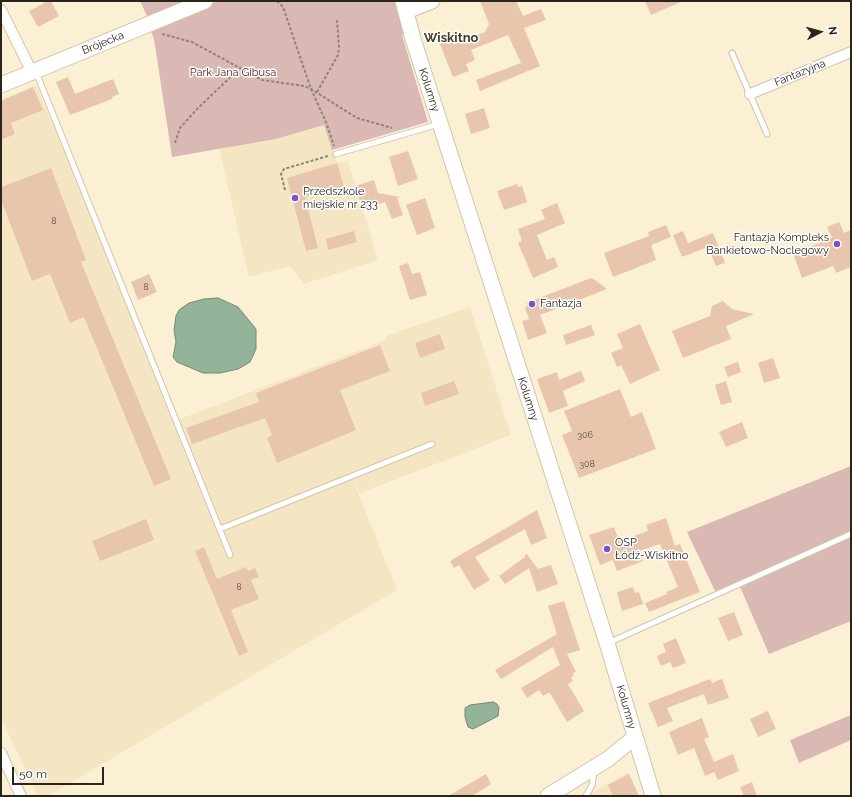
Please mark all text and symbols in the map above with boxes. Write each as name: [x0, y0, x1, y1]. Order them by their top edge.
north arrow: [800, 12, 840, 52]
text: N: [826, 26, 839, 36]
street label: Brójecka: [80, 29, 126, 57]
district label: Wiskitno: [424, 30, 478, 46]
street label: Fantazyjna: [772, 57, 828, 89]
park label: Park Jana Gibusa: [190, 66, 276, 80]
street label: Kolumny: [416, 66, 442, 114]
place label: Przedszkole miejskie nr 233: [303, 185, 378, 211]
marker: Przedszkole miejskie nr 233: [290, 193, 300, 203]
house number: 8: [51, 216, 57, 226]
place label: Fantazja Kompleks Bankietowo-Noclegowy: [706, 231, 829, 257]
marker: Fantazja Kompleks Bankietowo-Noclegowy: [832, 239, 842, 249]
house number: 8: [143, 282, 149, 292]
place label: Fantazja: [540, 297, 582, 311]
marker: Fantazja: [527, 299, 537, 309]
street label: Kolumny: [515, 375, 541, 423]
house number: 306: [577, 430, 593, 440]
house number: 308: [579, 459, 595, 469]
place label: OSP Łódź-Wiskitno: [615, 536, 688, 562]
marker: OSP Łódź-Wiskitno: [602, 544, 612, 554]
house number: 8: [236, 582, 242, 592]
street label: Kolumny: [613, 683, 639, 731]
scale bar: [14, 759, 106, 785]
text: 50 m: [19, 767, 47, 781]

